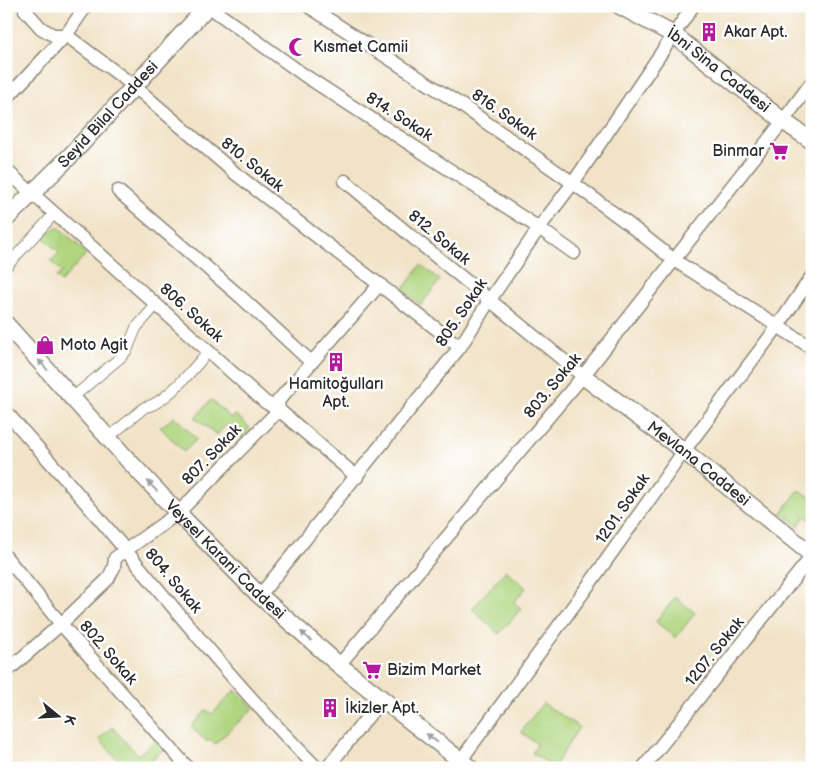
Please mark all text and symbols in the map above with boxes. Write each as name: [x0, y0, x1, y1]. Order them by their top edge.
building icon: Akar Apt.: [698, 21, 720, 43]
street label: İbni Sina Caddesi: [664, 22, 774, 117]
place label: Akar Apt.: [724, 23, 787, 42]
mosque icon: Kısmet Camii: [287, 36, 309, 58]
place label: Kısmet Camii: [313, 38, 408, 57]
street label: Seyid Bilal Caddesi: [54, 57, 162, 172]
street label: 816. Sokak: [468, 86, 541, 145]
street label: 814. Sokak: [362, 88, 436, 146]
street label: 810. Sokak: [217, 134, 287, 196]
supermarket icon: Binmar: [768, 140, 790, 162]
place label: Binmar: [712, 142, 764, 161]
street label: 812. Sokak: [404, 207, 474, 270]
street label: 805. Sokak: [432, 275, 492, 351]
street label: 806. Sokak: [155, 280, 227, 347]
shop icon: Moto Agit: [34, 334, 56, 356]
place label: Moto Agit: [60, 336, 128, 355]
street label: 803. Sokak: [520, 350, 586, 422]
building icon: Hamitoğulları Apt.: [325, 351, 347, 373]
one-way arrow: [37, 360, 49, 372]
place label: Hamitoğulları Apt.: [288, 375, 384, 412]
street label: Mevlana Caddesi: [643, 417, 754, 510]
street label: 807. Sokak: [178, 421, 246, 489]
street label: 1201. Sokak: [592, 470, 654, 548]
one-way arrow: [146, 480, 158, 492]
street label: Veysel Karani Caddesi: [161, 496, 289, 623]
street label: 804. Sokak: [140, 545, 206, 617]
street label: 1207. Sokak: [681, 614, 749, 690]
street label: 802. Sokak: [75, 617, 141, 689]
one-way arrow: [299, 630, 312, 641]
supermarket icon: Bizim Market: [361, 659, 383, 681]
place label: Bizim Market: [387, 661, 481, 680]
north arrow: [32, 692, 82, 742]
building icon: İkizler Apt.: [319, 697, 341, 719]
place label: İkizler Apt.: [345, 697, 419, 718]
text: K: [60, 713, 79, 727]
one-way arrow: [426, 732, 439, 743]

